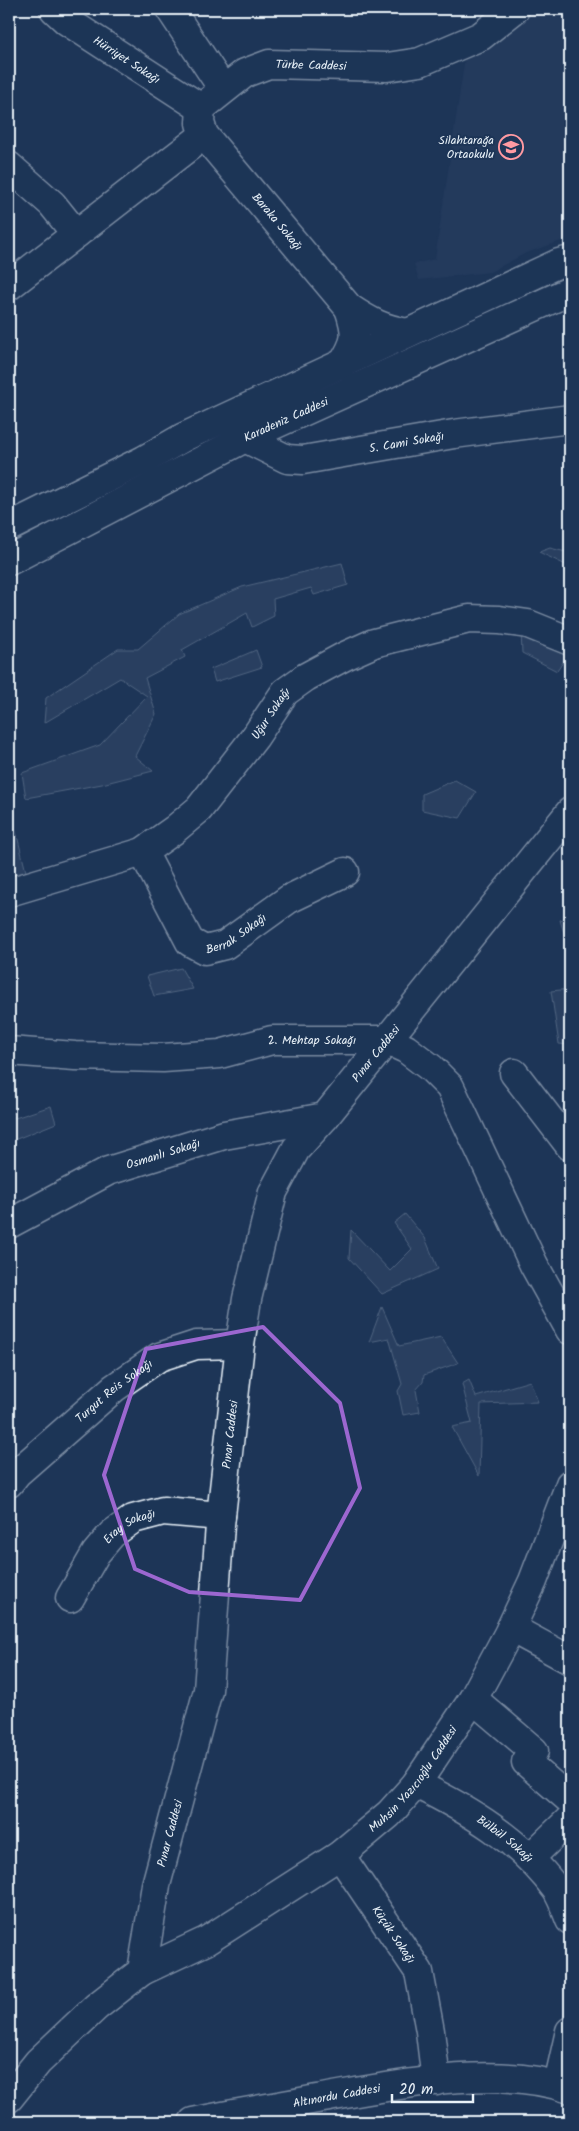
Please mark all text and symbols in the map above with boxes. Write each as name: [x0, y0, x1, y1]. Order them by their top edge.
street label: Hürriyet Sokağı: [89, 31, 164, 89]
street label: Türbe Caddesi: [275, 55, 348, 75]
place label: Silahtarağa Ortaokulu: [439, 131, 494, 164]
school or university icon: Silahtarağa Ortaokulu: [498, 134, 524, 160]
street label: Baraka Sokağı: [247, 189, 307, 255]
street label: Karadeniz Caddesi: [240, 392, 332, 447]
street label: 5. Cami Sokağı: [367, 426, 446, 458]
street label: Uğur Sokağı: [246, 682, 294, 743]
street label: Berrak Sokağı: [204, 908, 271, 959]
street label: Pınar Caddesi: [347, 1020, 406, 1086]
street label: 2. Mehtap Sokağı: [265, 1030, 356, 1050]
street label: Osmanlı Sokağı: [124, 1133, 203, 1174]
street label: Turgut Reis Sokağı: [71, 1354, 157, 1427]
street label: Pınar Caddesi: [217, 1398, 243, 1470]
street label: Eray Sokağı: [98, 1504, 158, 1548]
street label: Muhsin Yazıcıoğlu Caddesi: [364, 1721, 463, 1837]
street label: Pınar Caddesi: [152, 1797, 188, 1869]
street label: Bülbül Sokağı: [473, 1810, 538, 1867]
street label: Küçük Sokağı: [367, 1902, 420, 1967]
scale bar: [392, 2071, 473, 2103]
street label: Altınordu Caddesi: [291, 2078, 383, 2113]
text: 20 m: [399, 2078, 433, 2102]

